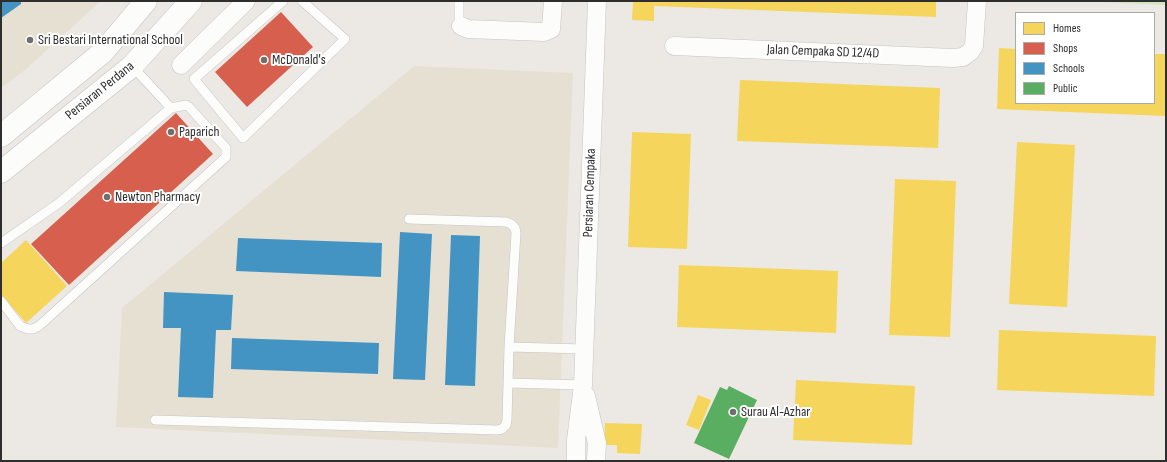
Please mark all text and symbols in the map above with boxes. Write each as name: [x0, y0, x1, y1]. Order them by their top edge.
legend: [1015, 12, 1155, 104]
text: Homes: [1053, 21, 1081, 36]
place label: Sri Bestari International School: [38, 32, 183, 48]
marker: Sri Bestari International School: [25, 35, 35, 45]
text: Shops: [1053, 41, 1078, 56]
street label: Jalan Cempaka SD 12/4D: [767, 42, 879, 62]
place label: McDonald's: [272, 52, 326, 68]
marker: McDonald's: [259, 55, 269, 65]
street label: Persiaran Perdana: [62, 58, 138, 124]
text: Schools: [1053, 61, 1085, 76]
text: Public: [1053, 81, 1078, 96]
place label: Paparich: [179, 124, 220, 140]
marker: Paparich: [166, 127, 176, 137]
street label: Persiaran Cempaka: [580, 148, 600, 238]
place label: Newton Pharmacy: [115, 189, 200, 205]
marker: Newton Pharmacy: [102, 192, 112, 202]
place label: Surau Al-Azhar: [741, 404, 810, 420]
marker: Surau Al-Azhar: [728, 407, 738, 417]

